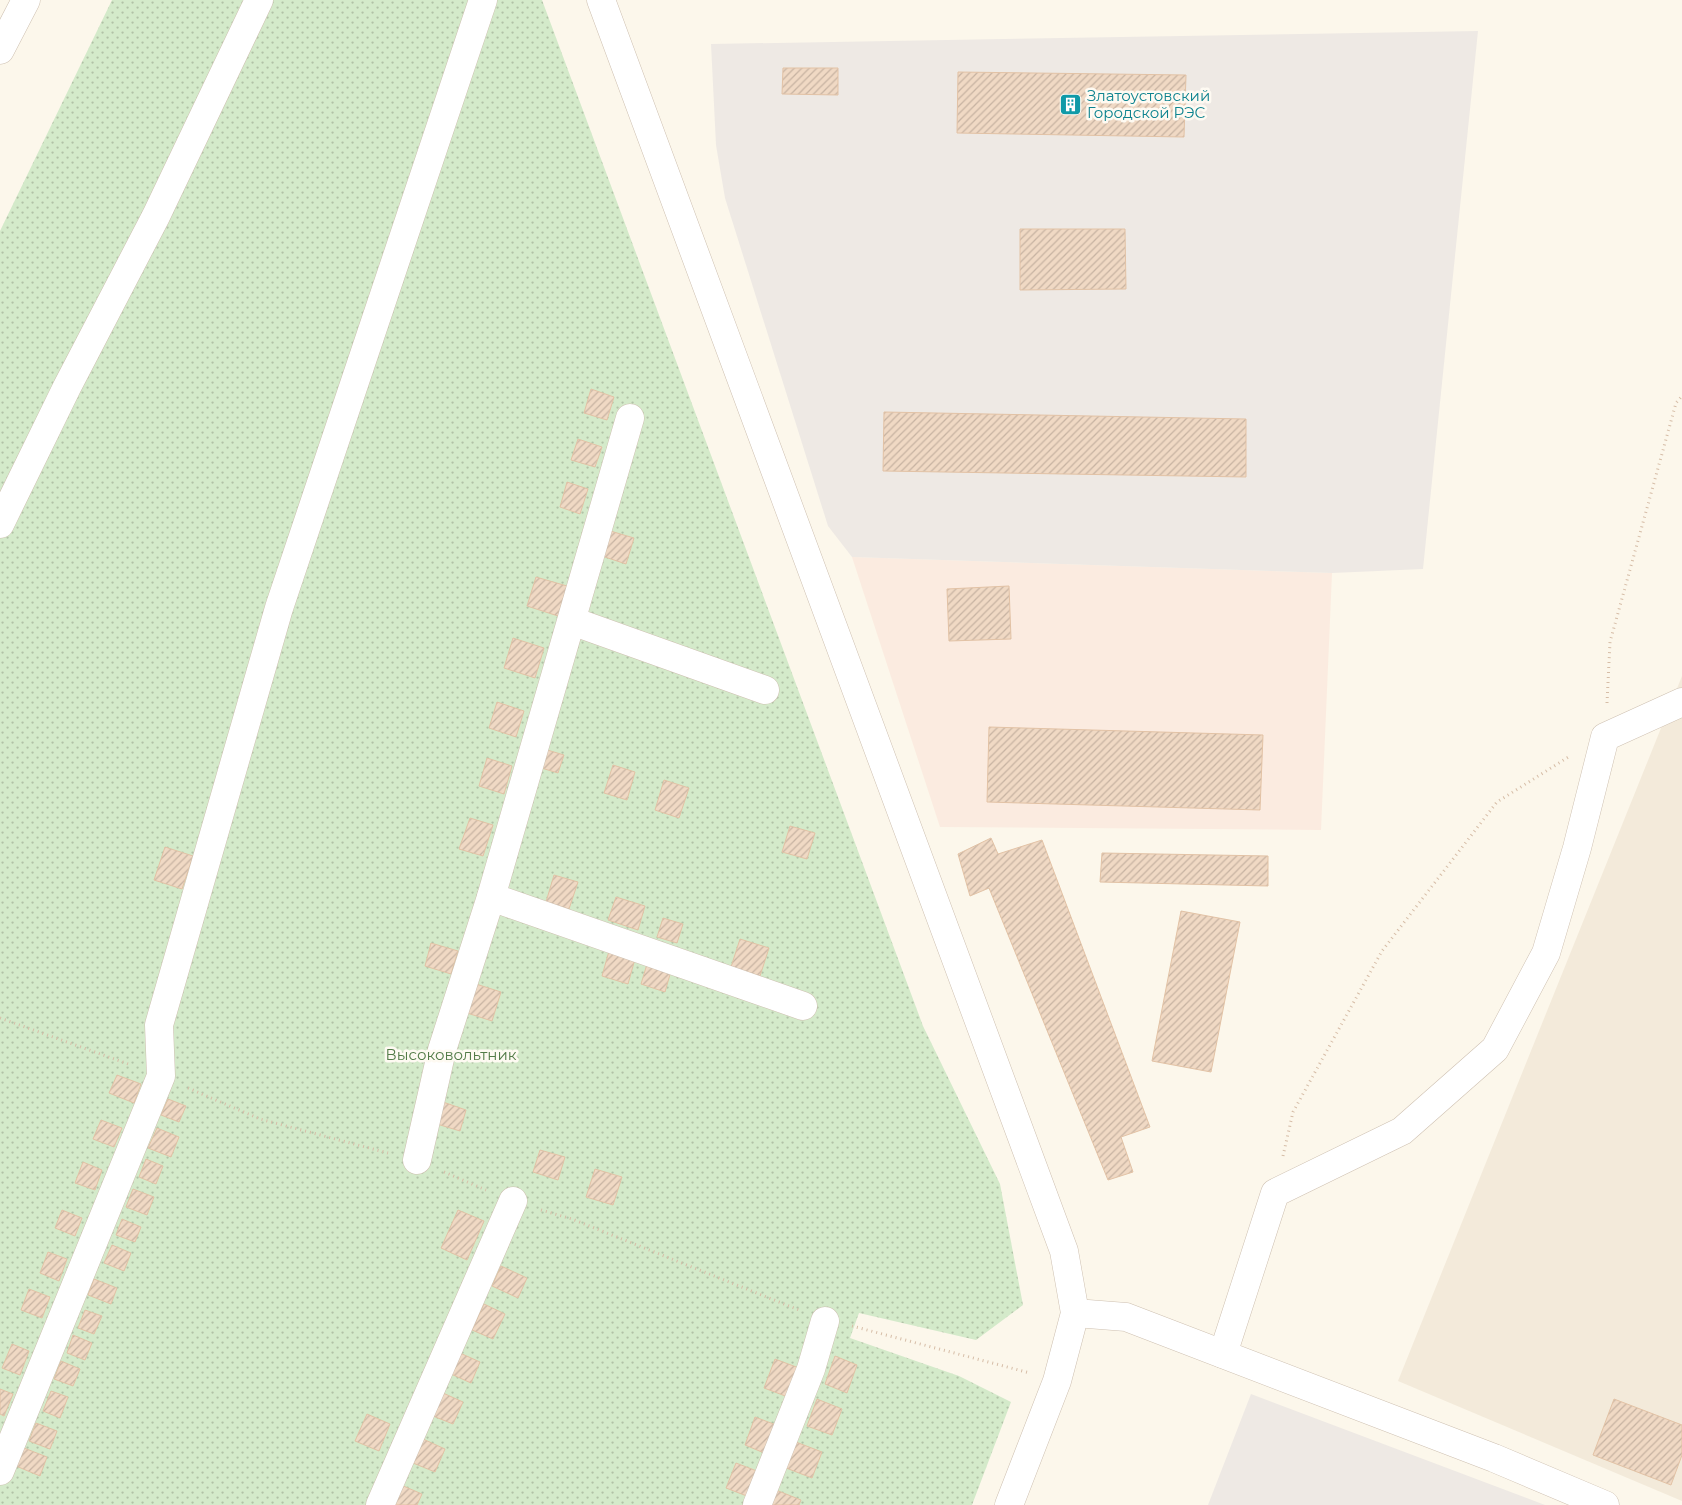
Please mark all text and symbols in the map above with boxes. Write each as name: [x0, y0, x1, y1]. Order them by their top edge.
place label: Златоустовский Городской РЭС: [1087, 86, 1210, 122]
building icon: Златоустовский Городской РЭС: [1059, 92, 1083, 116]
park label: Высоковольтник: [386, 1045, 517, 1064]

